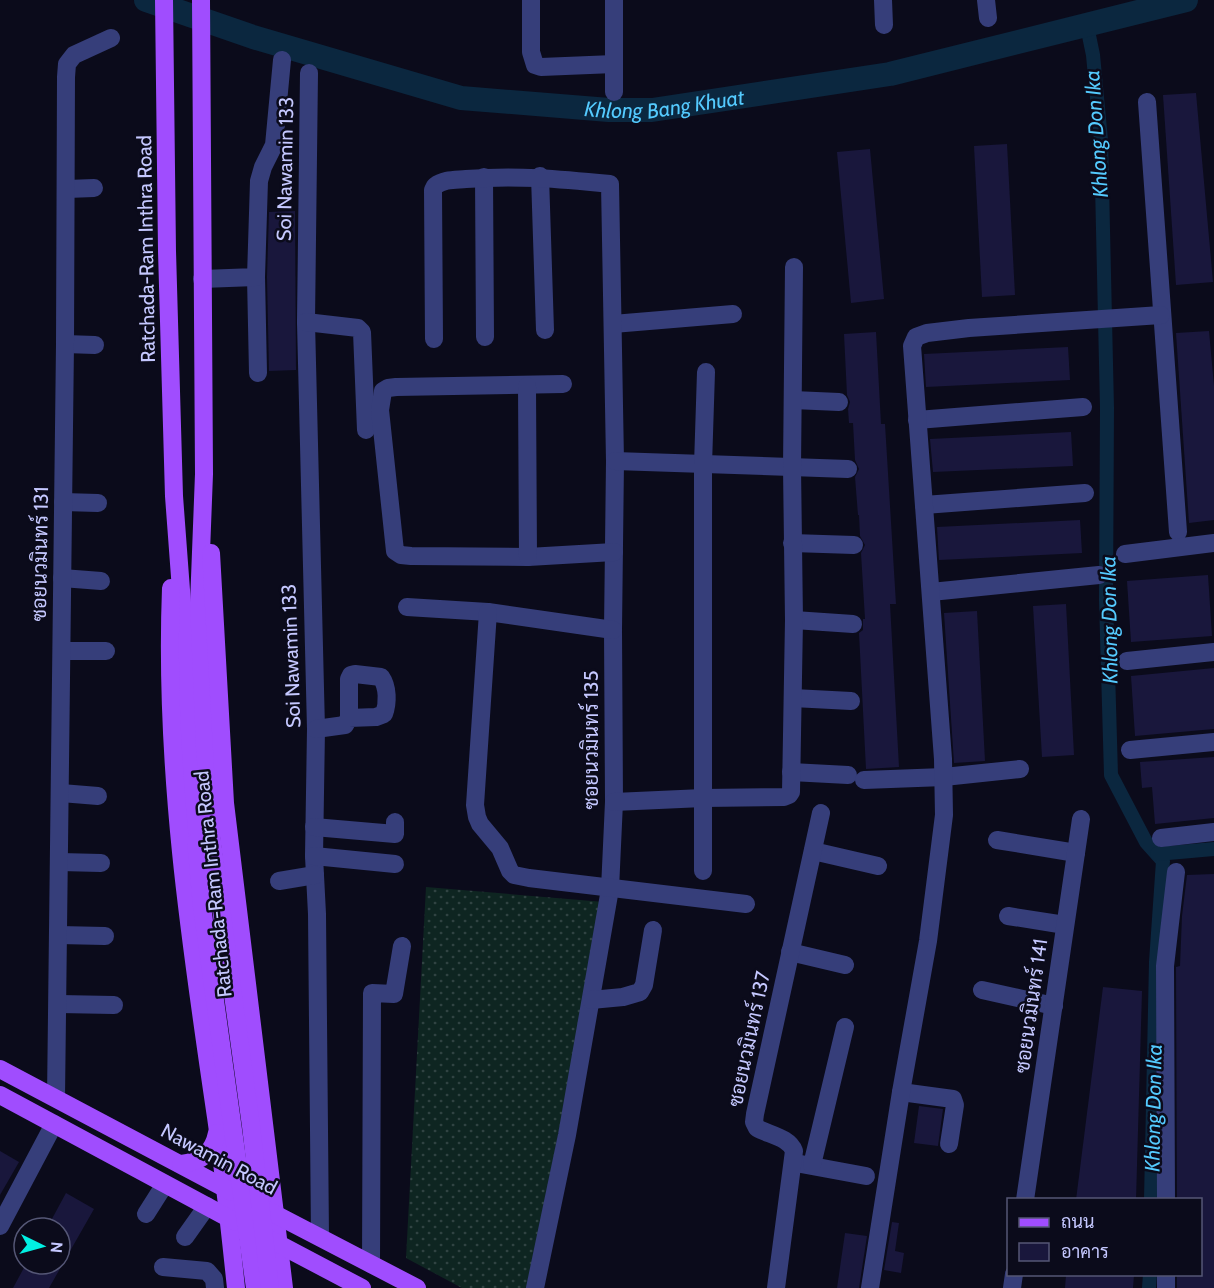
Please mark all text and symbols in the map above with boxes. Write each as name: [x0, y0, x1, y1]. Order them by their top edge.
water label: Khlong Don Ika: [1079, 69, 1113, 199]
water label: Khlong Bang Khuat: [583, 84, 746, 123]
street label: Soi Nawamin 133: [272, 97, 298, 241]
street label: Ratchada-Ram Inthra Road: [132, 135, 160, 363]
street label: ซอยนวมินทร์ 131: [25, 486, 53, 622]
water label: Khlong Don Ika: [1095, 556, 1123, 684]
street label: Soi Nawamin 133: [276, 583, 306, 729]
street label: ซอยนวมินทร์ 135: [577, 671, 603, 809]
street label: Ratchada-Ram Inthra Road: [189, 770, 237, 998]
street label: ซอยนวมินทร์ 141: [1008, 937, 1052, 1075]
street label: ซอยนวมินทร์ 137: [721, 968, 775, 1109]
water label: Khlong Don Ika: [1139, 1044, 1167, 1172]
street label: Nawamin Road: [157, 1118, 281, 1200]
legend: [1007, 1198, 1202, 1276]
text: ถนน: [1061, 1211, 1094, 1233]
north arrow: [12, 1216, 72, 1276]
text: N: [46, 1241, 66, 1254]
text: อาคาร: [1061, 1241, 1109, 1263]

